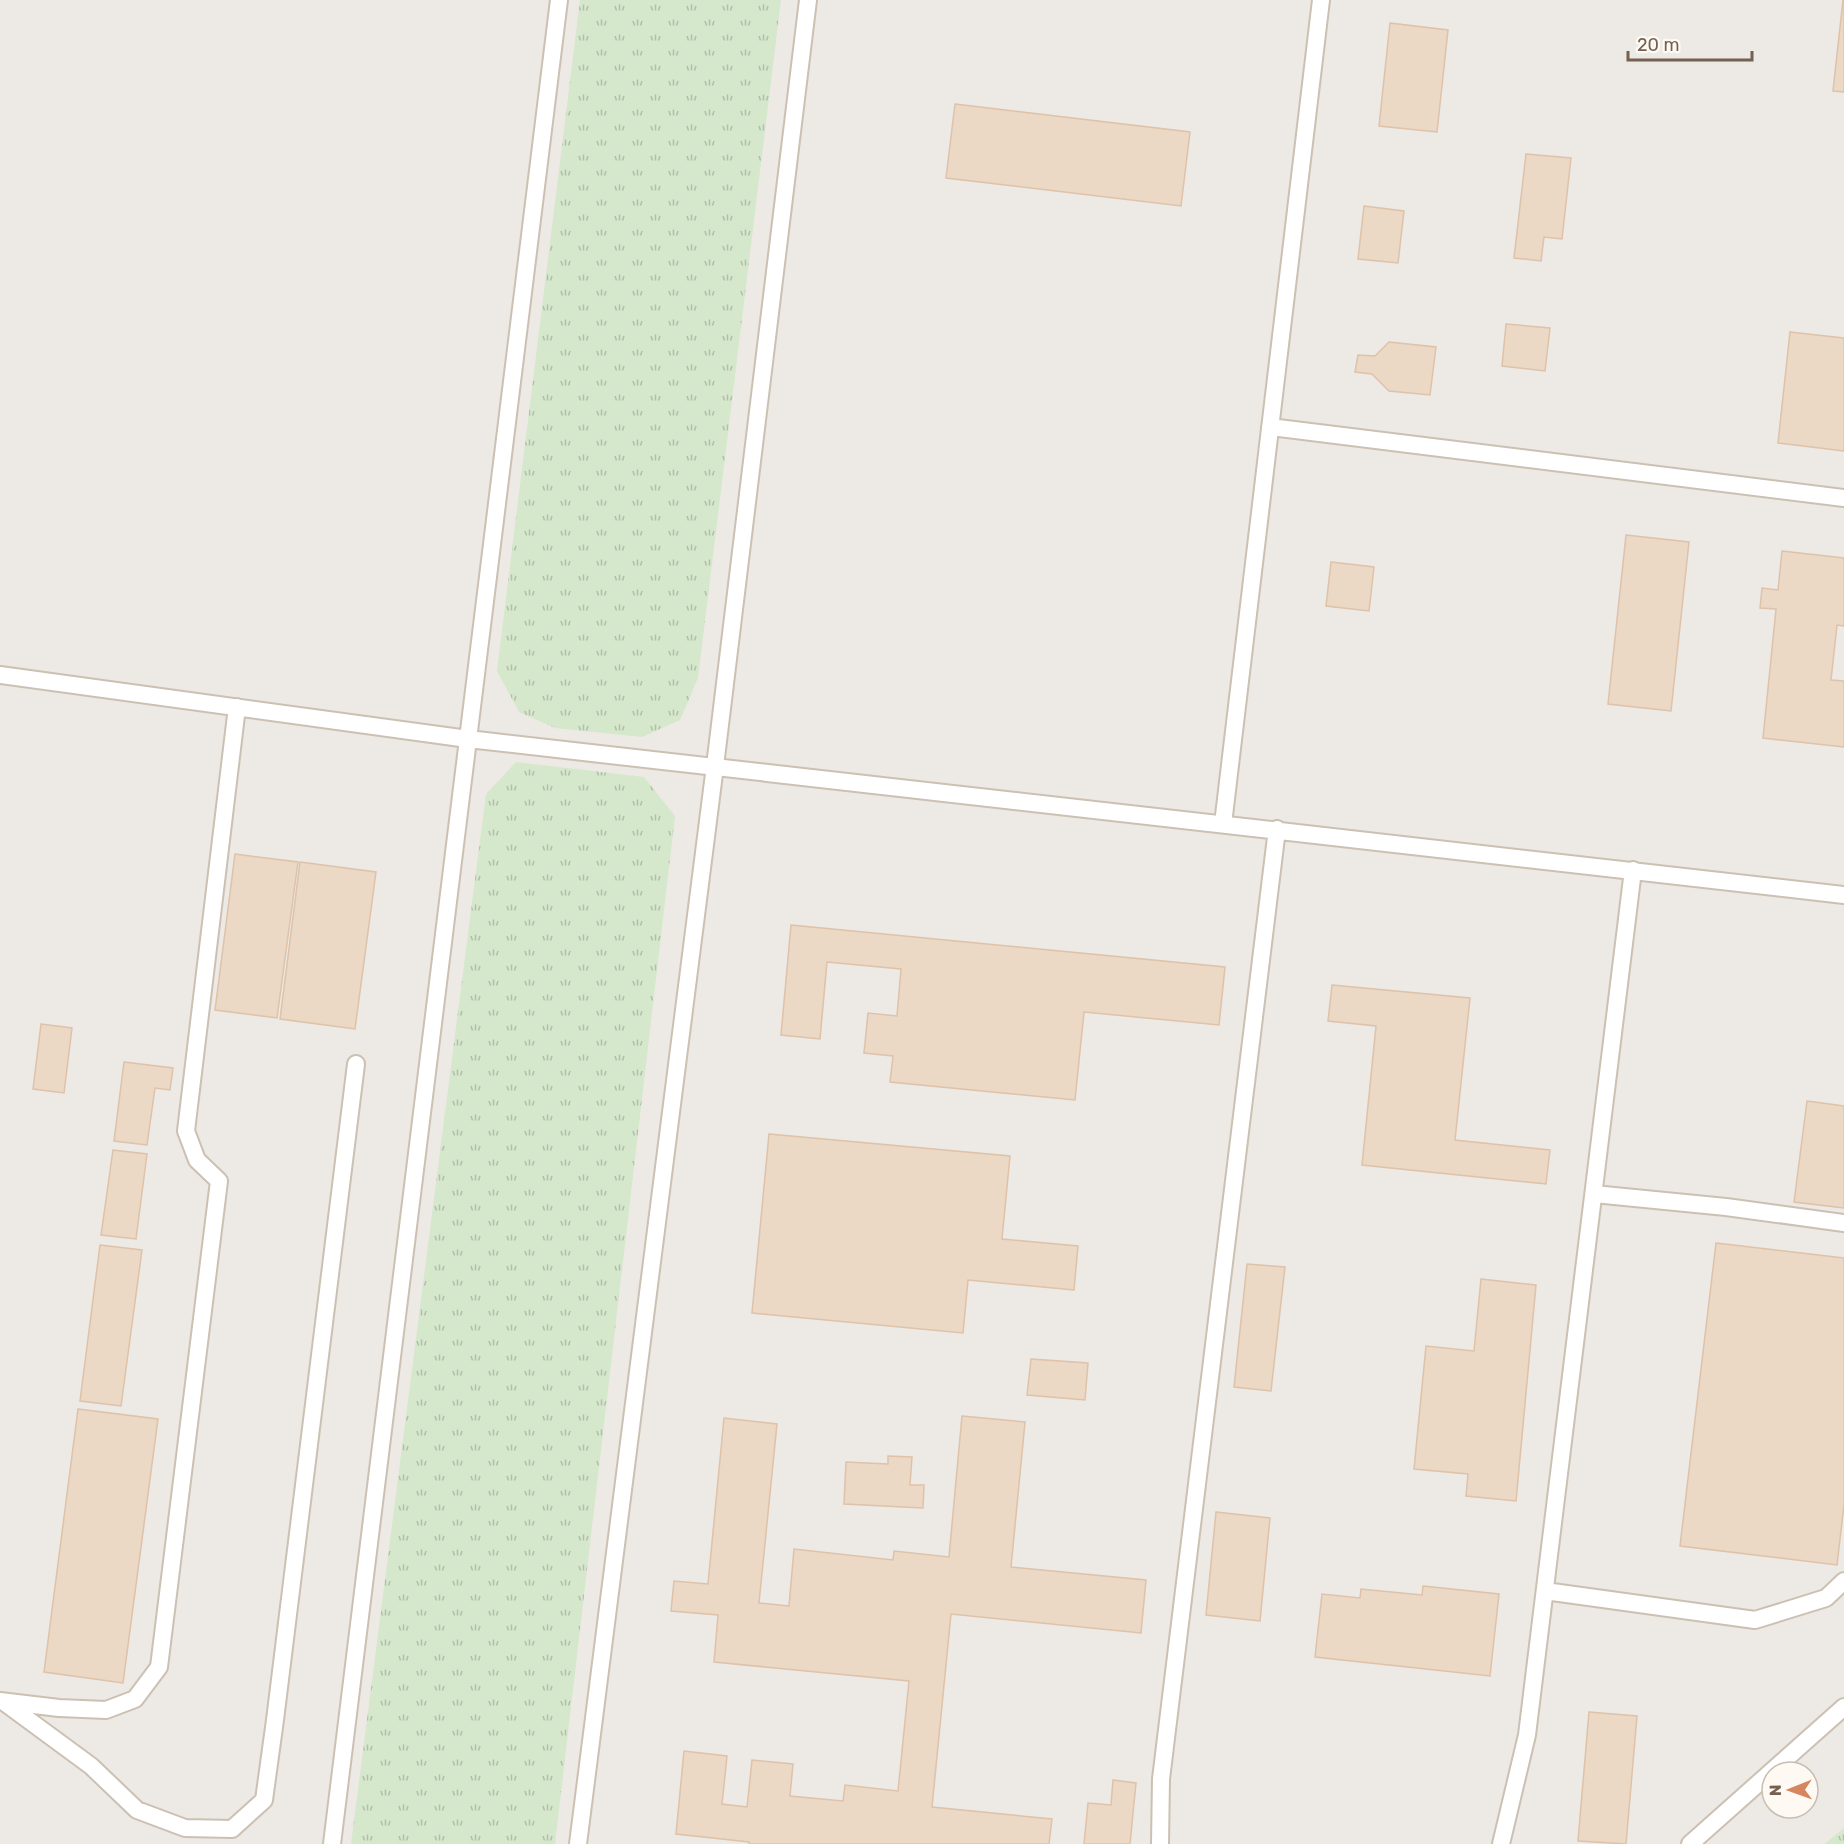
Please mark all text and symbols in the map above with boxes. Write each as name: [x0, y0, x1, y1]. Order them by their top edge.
scale bar: [1628, 24, 1752, 62]
text: 20 m: [1637, 34, 1679, 56]
north arrow: [1760, 1760, 1820, 1820]
text: N: [1766, 1784, 1785, 1796]

